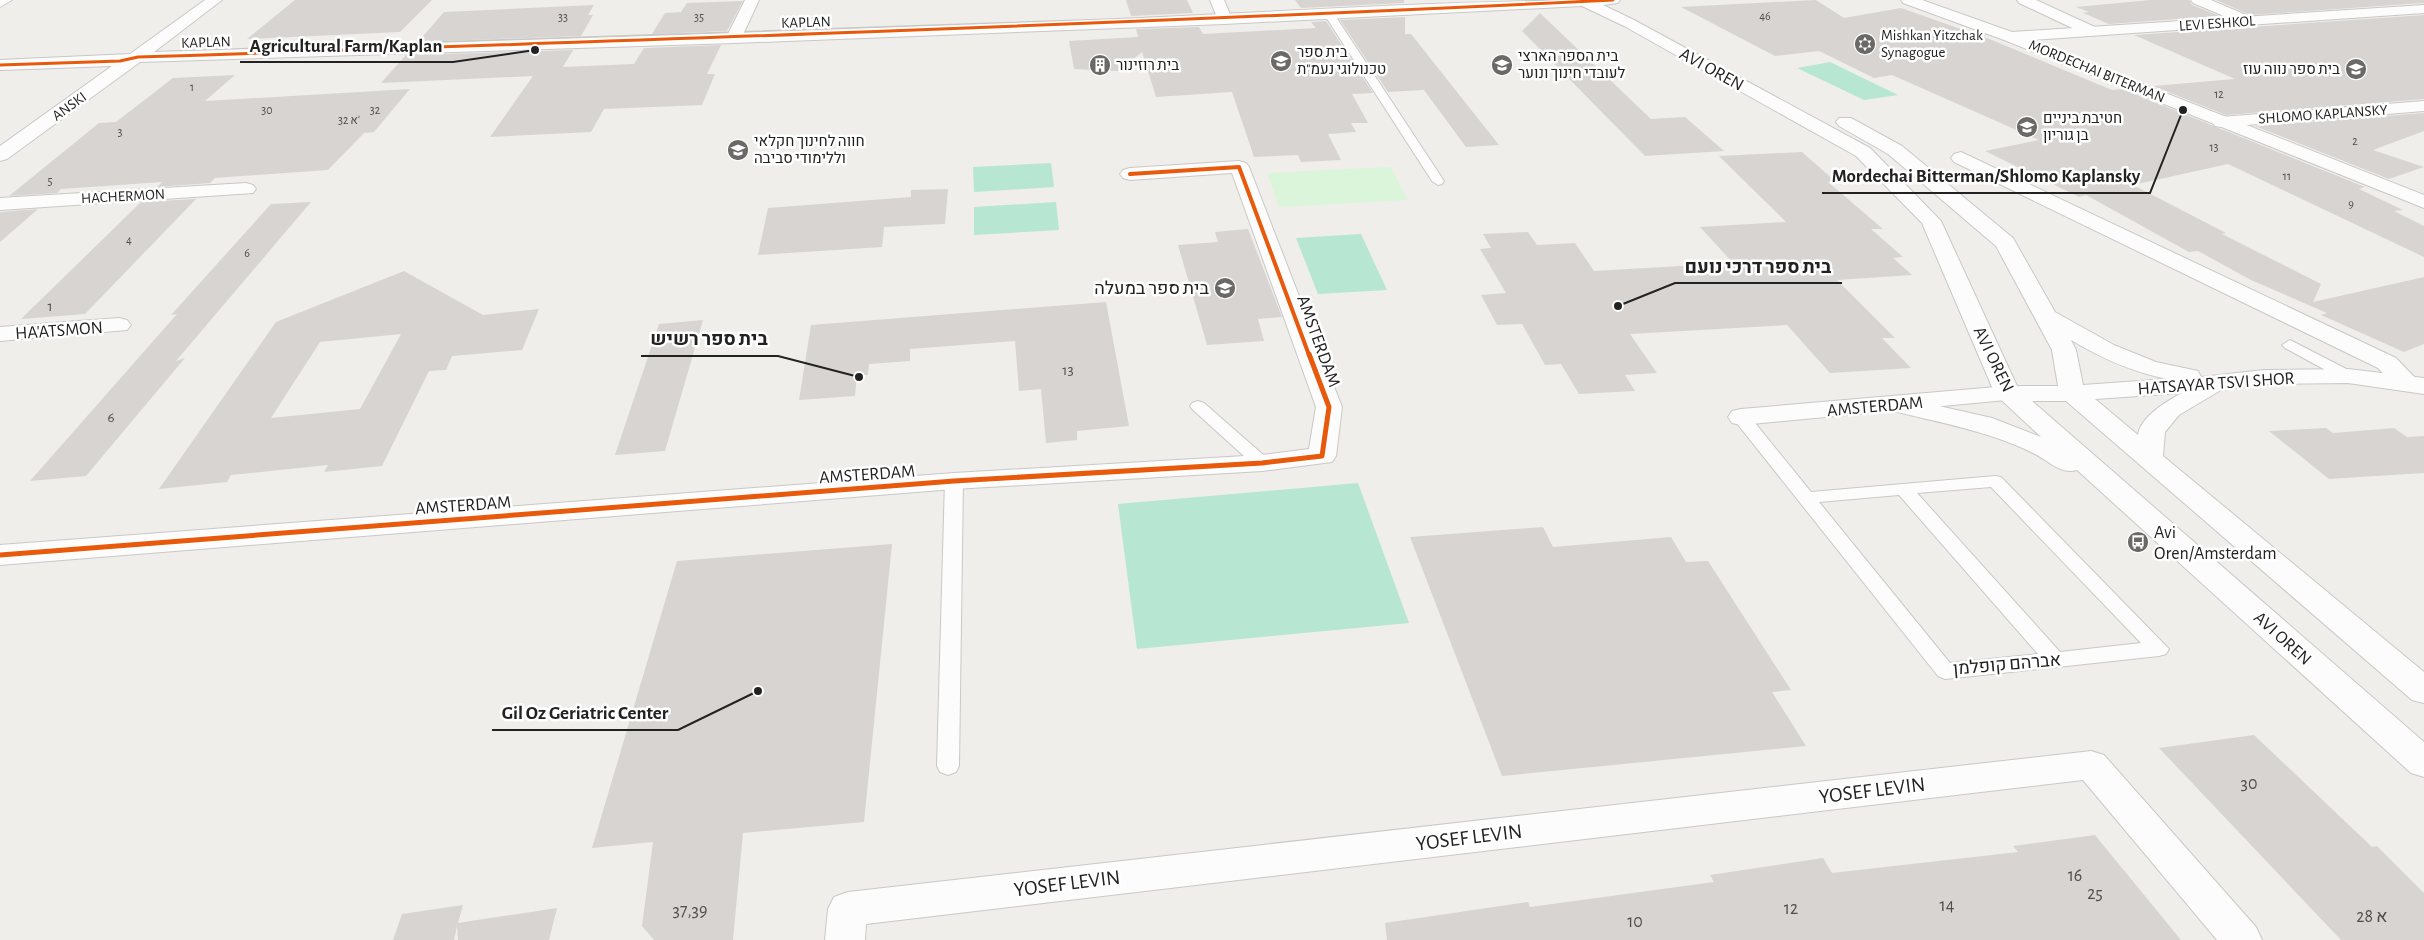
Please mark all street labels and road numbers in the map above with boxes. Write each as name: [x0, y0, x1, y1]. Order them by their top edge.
street label: LEVI ESHKOL: [2178, 13, 2257, 34]
street label: KAPLAN: [781, 14, 831, 31]
street label: KAPLAN: [181, 34, 231, 51]
street label: MORDECHAI BITERMAN: [2027, 37, 2167, 106]
street label: AVI OREN: [1676, 45, 1747, 95]
street label: ANSKI: [49, 89, 89, 124]
street label: SHLOMO KAPLANSKY: [2258, 102, 2388, 126]
street label: HACHERMON: [81, 187, 165, 206]
street label: AMSTERDAM: [1293, 293, 1343, 390]
street label: HA'ATSMON: [15, 319, 104, 343]
street label: AVI OREN: [1970, 324, 2017, 395]
street label: HATSAYAR TSVI SHOR: [2137, 370, 2295, 398]
street label: AMSTERDAM: [1826, 394, 1924, 420]
street label: AMSTERDAM: [818, 463, 916, 487]
street label: AMSTERDAM: [414, 494, 512, 518]
street label: AVI OREN: [2250, 609, 2314, 669]
street label: אברהם קופלמן: [1952, 651, 2062, 679]
street label: YOSEF LEVIN: [1818, 774, 1926, 807]
street label: YOSEF LEVIN: [1415, 821, 1523, 854]
street label: YOSEF LEVIN: [1013, 867, 1121, 900]

